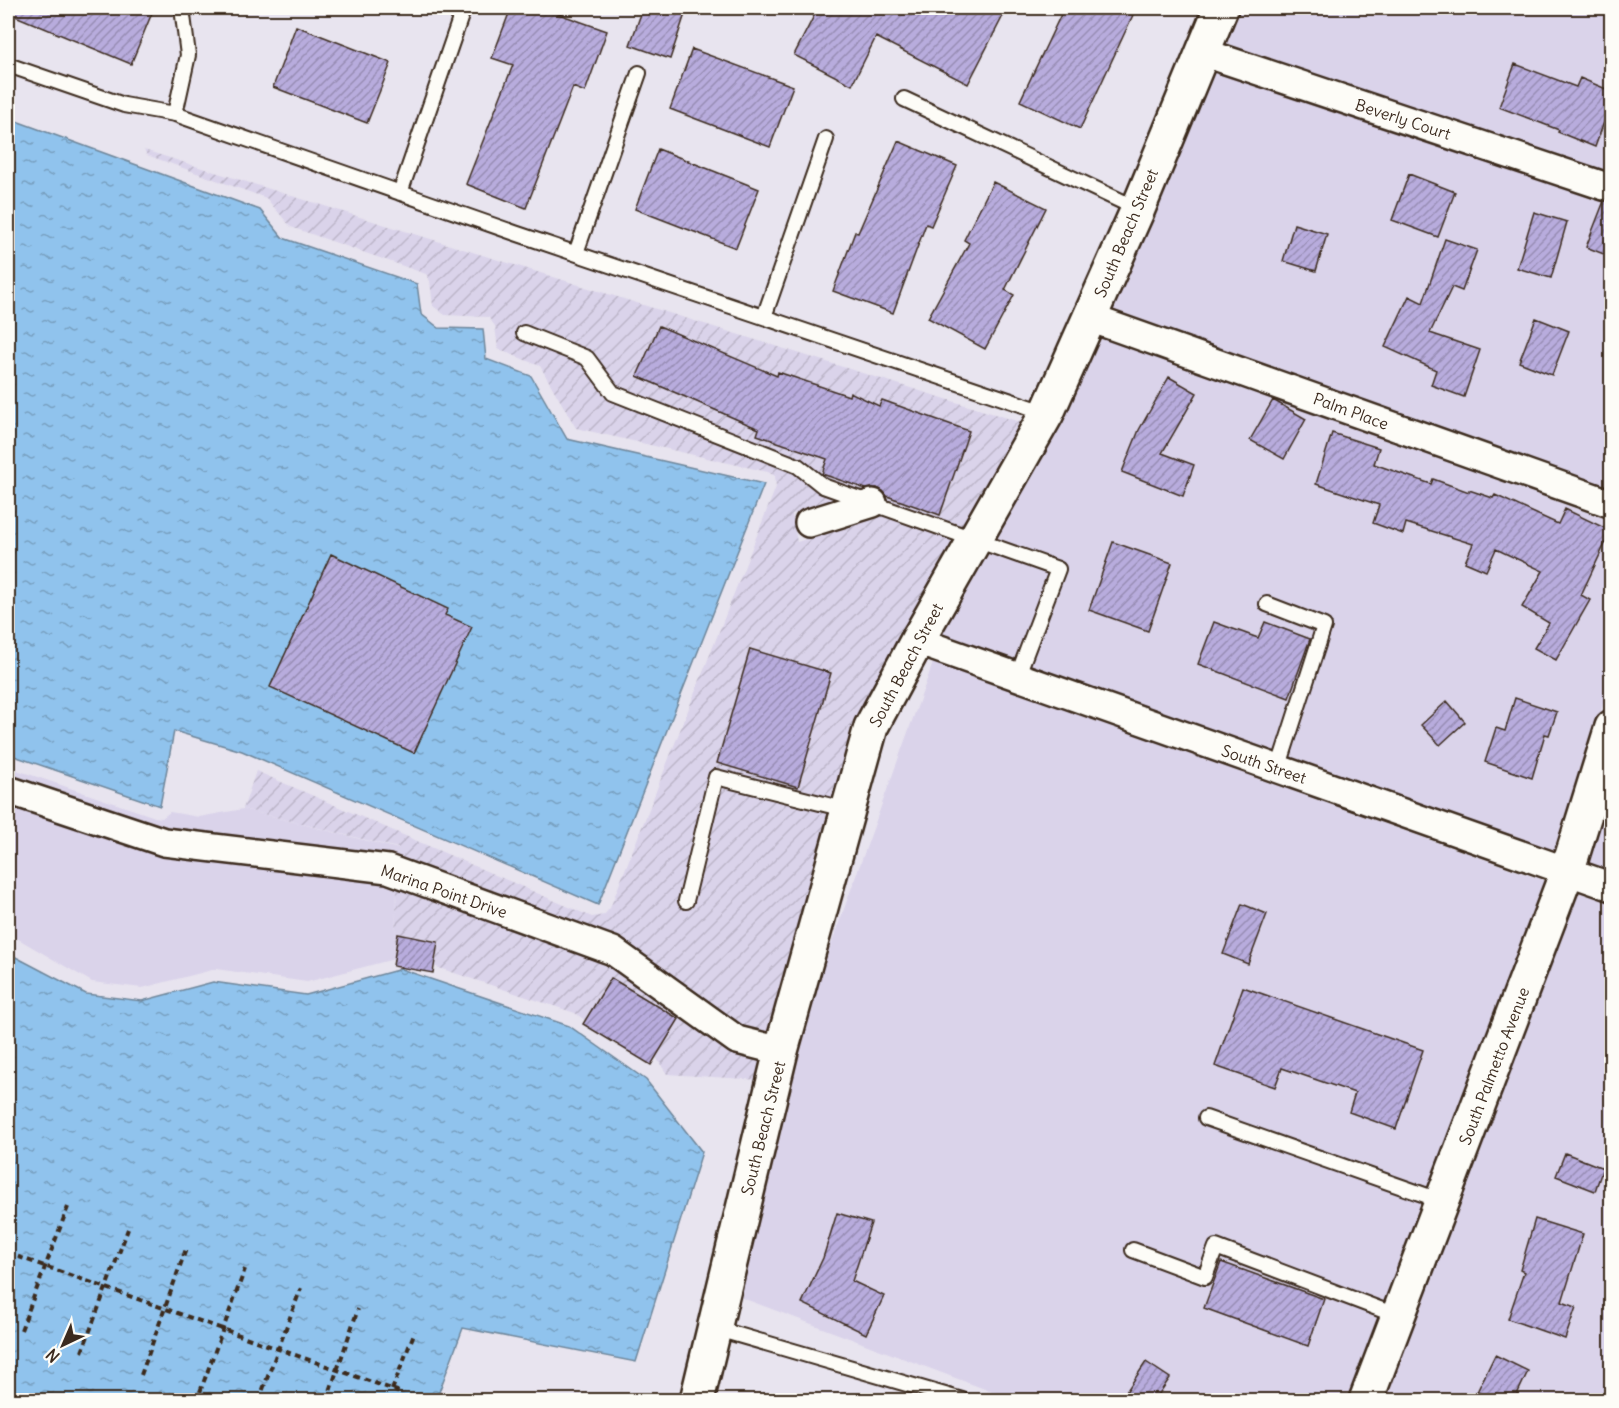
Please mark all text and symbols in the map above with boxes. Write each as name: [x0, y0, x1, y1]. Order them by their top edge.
street label: Beverly Court: [1353, 94, 1454, 144]
street label: South Beach Street: [1090, 165, 1162, 300]
street label: Palm Place: [1311, 388, 1391, 434]
street label: South Beach Street: [865, 599, 947, 730]
street label: South Street: [1219, 740, 1310, 788]
street label: Marina Point Drive: [378, 860, 510, 922]
street label: South Palmetto Avenue: [1455, 984, 1533, 1148]
street label: South Beach Street: [737, 1058, 790, 1197]
north arrow: [33, 1315, 93, 1375]
text: N: [42, 1345, 64, 1367]

